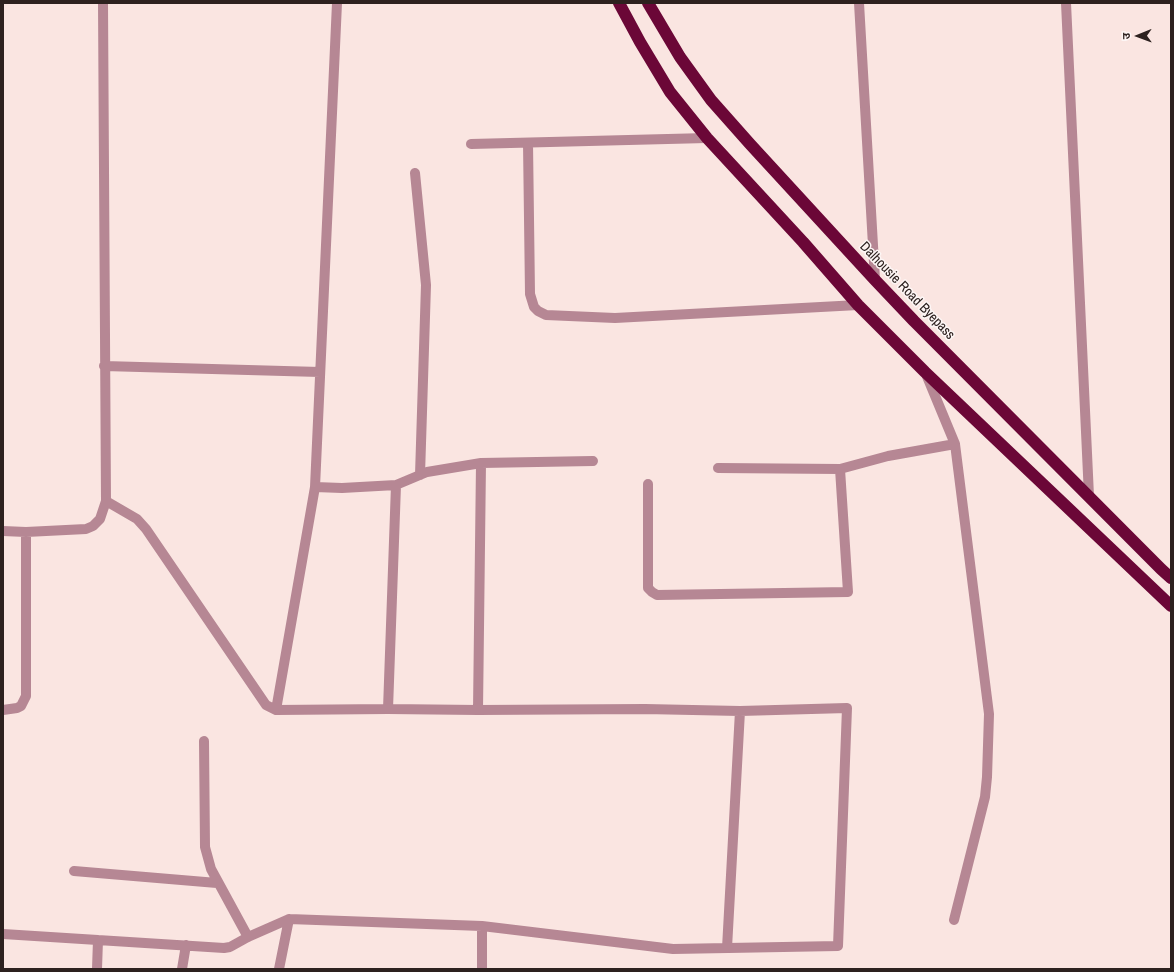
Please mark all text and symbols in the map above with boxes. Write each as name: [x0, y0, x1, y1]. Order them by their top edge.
north arrow: [1118, 16, 1158, 56]
text: उ: [1119, 33, 1133, 40]
street label: Dalhousie Road Byepass: [856, 239, 958, 343]

